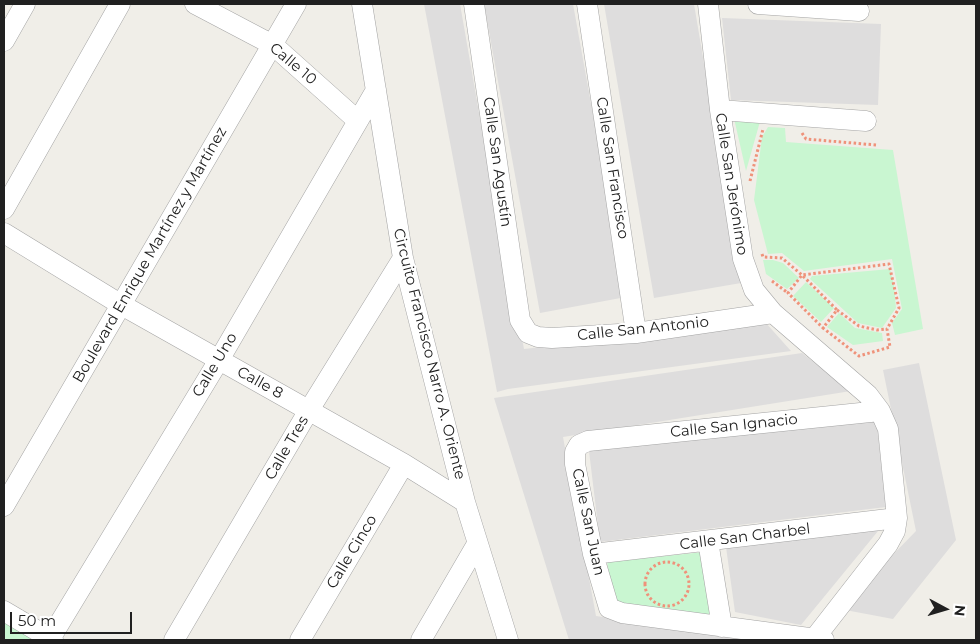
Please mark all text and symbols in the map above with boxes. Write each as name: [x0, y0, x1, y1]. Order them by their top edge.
street label: Calle 10: [266, 39, 320, 89]
street label: Calle San Agustín: [479, 96, 515, 228]
street label: Calle San Francisco: [592, 96, 632, 240]
street label: Calle San Jerónimo: [711, 112, 751, 256]
street label: Boulevard Enrique Martínez y Martínez: [69, 124, 231, 386]
street label: Circuito Francisco Narro A. Oriente: [389, 227, 469, 481]
street label: Calle San Antonio: [576, 313, 710, 345]
street label: Calle Uno: [189, 330, 241, 400]
street label: Calle 8: [234, 363, 286, 403]
street label: Calle San Ignacio: [669, 410, 799, 442]
street label: Calle Tres: [261, 413, 313, 483]
street label: Calle San Juan: [568, 467, 608, 577]
street label: Calle Cinco: [323, 512, 381, 592]
street label: Calle San Charbel: [679, 520, 811, 554]
north arrow: [920, 584, 970, 634]
scale bar: [12, 602, 135, 634]
text: N: [950, 604, 969, 617]
text: 50 m: [18, 611, 56, 630]

